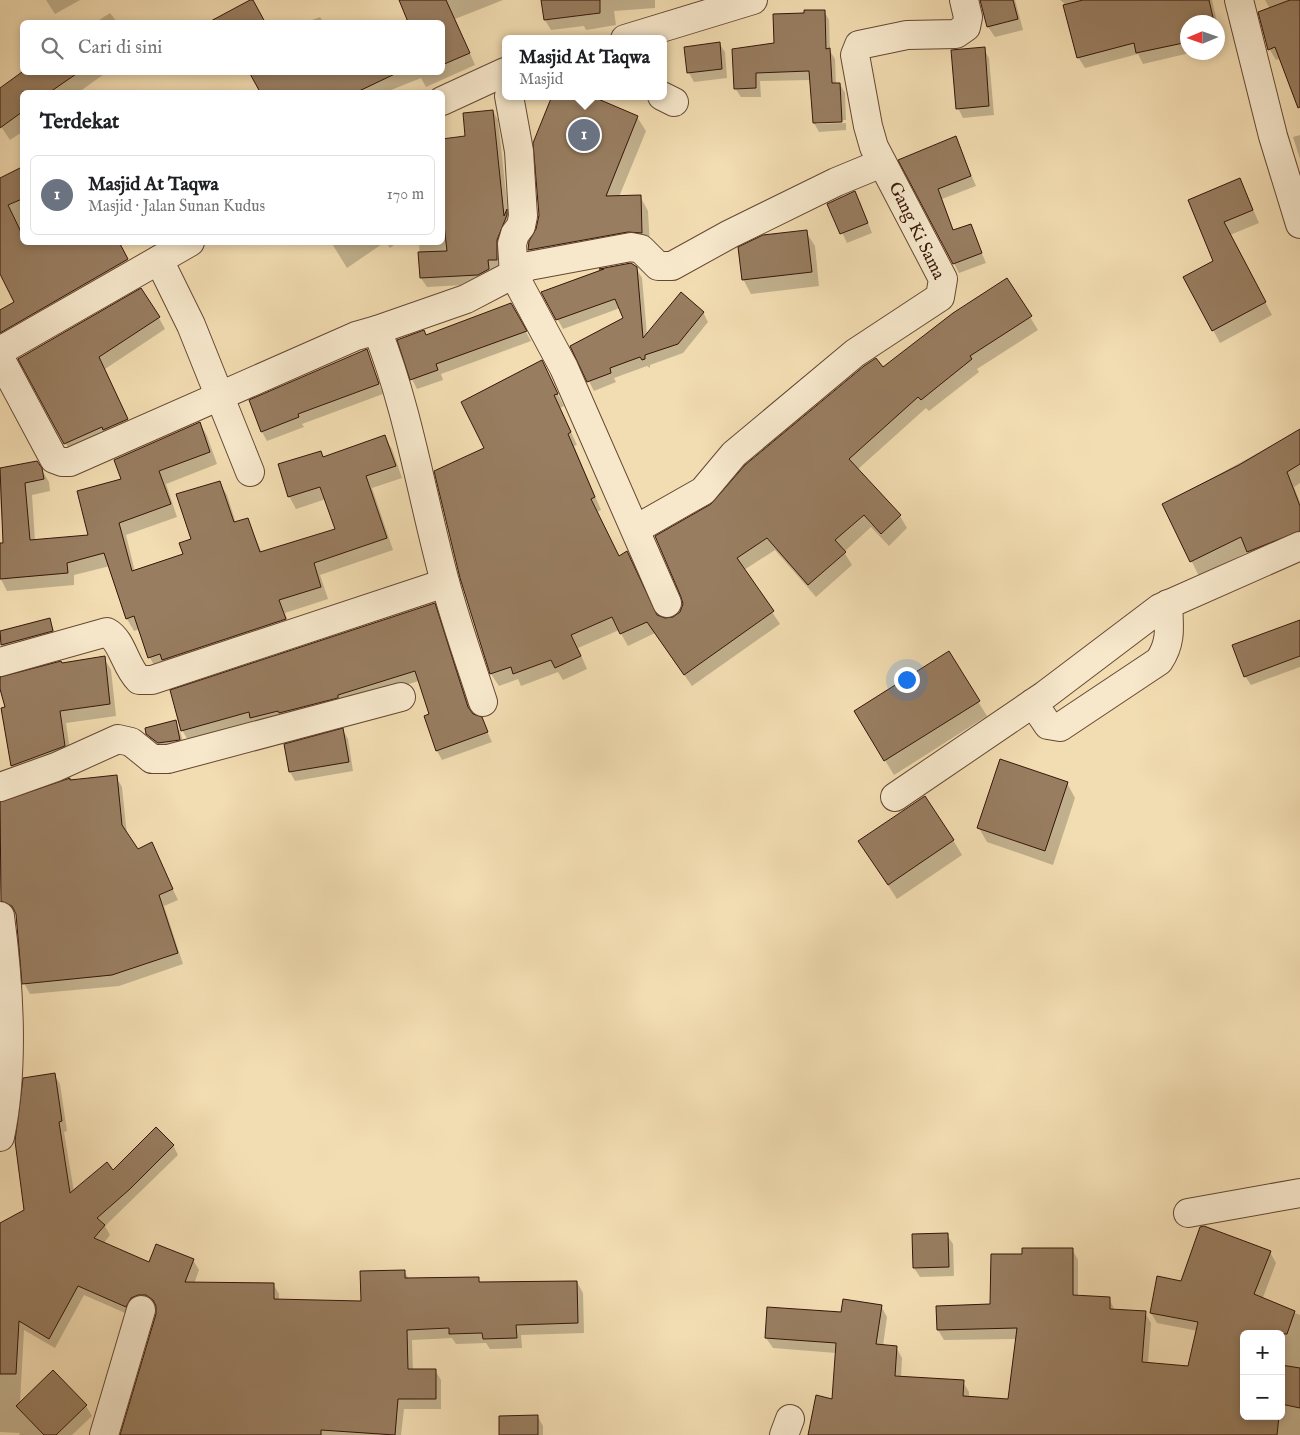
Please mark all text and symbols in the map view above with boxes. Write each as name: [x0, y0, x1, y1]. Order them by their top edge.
north arrow: [1180, 15, 1225, 60]
search box: [20, 20, 445, 75]
icon: search: [38, 34, 66, 62]
popup: [502, 35, 667, 100]
text: Cari di sini: [78, 36, 162, 60]
text: Masjid At Taqwa: [519, 46, 650, 70]
text: Masjid: [519, 70, 563, 90]
text: Terdekat: [40, 109, 119, 136]
pin: 1: [568, 116, 600, 154]
text: Masjid At Taqwa: [88, 173, 219, 197]
street label: Gang Ki Sama: [882, 178, 950, 284]
text: 1: [54, 185, 60, 205]
text: 170 m: [387, 185, 424, 205]
text: Masjid · Jalan Sunan Kudus: [88, 197, 265, 217]
your location: [894, 667, 920, 693]
map controls: [1240, 1330, 1285, 1420]
button: +: [1240, 1330, 1285, 1375]
button: −: [1240, 1375, 1285, 1420]

